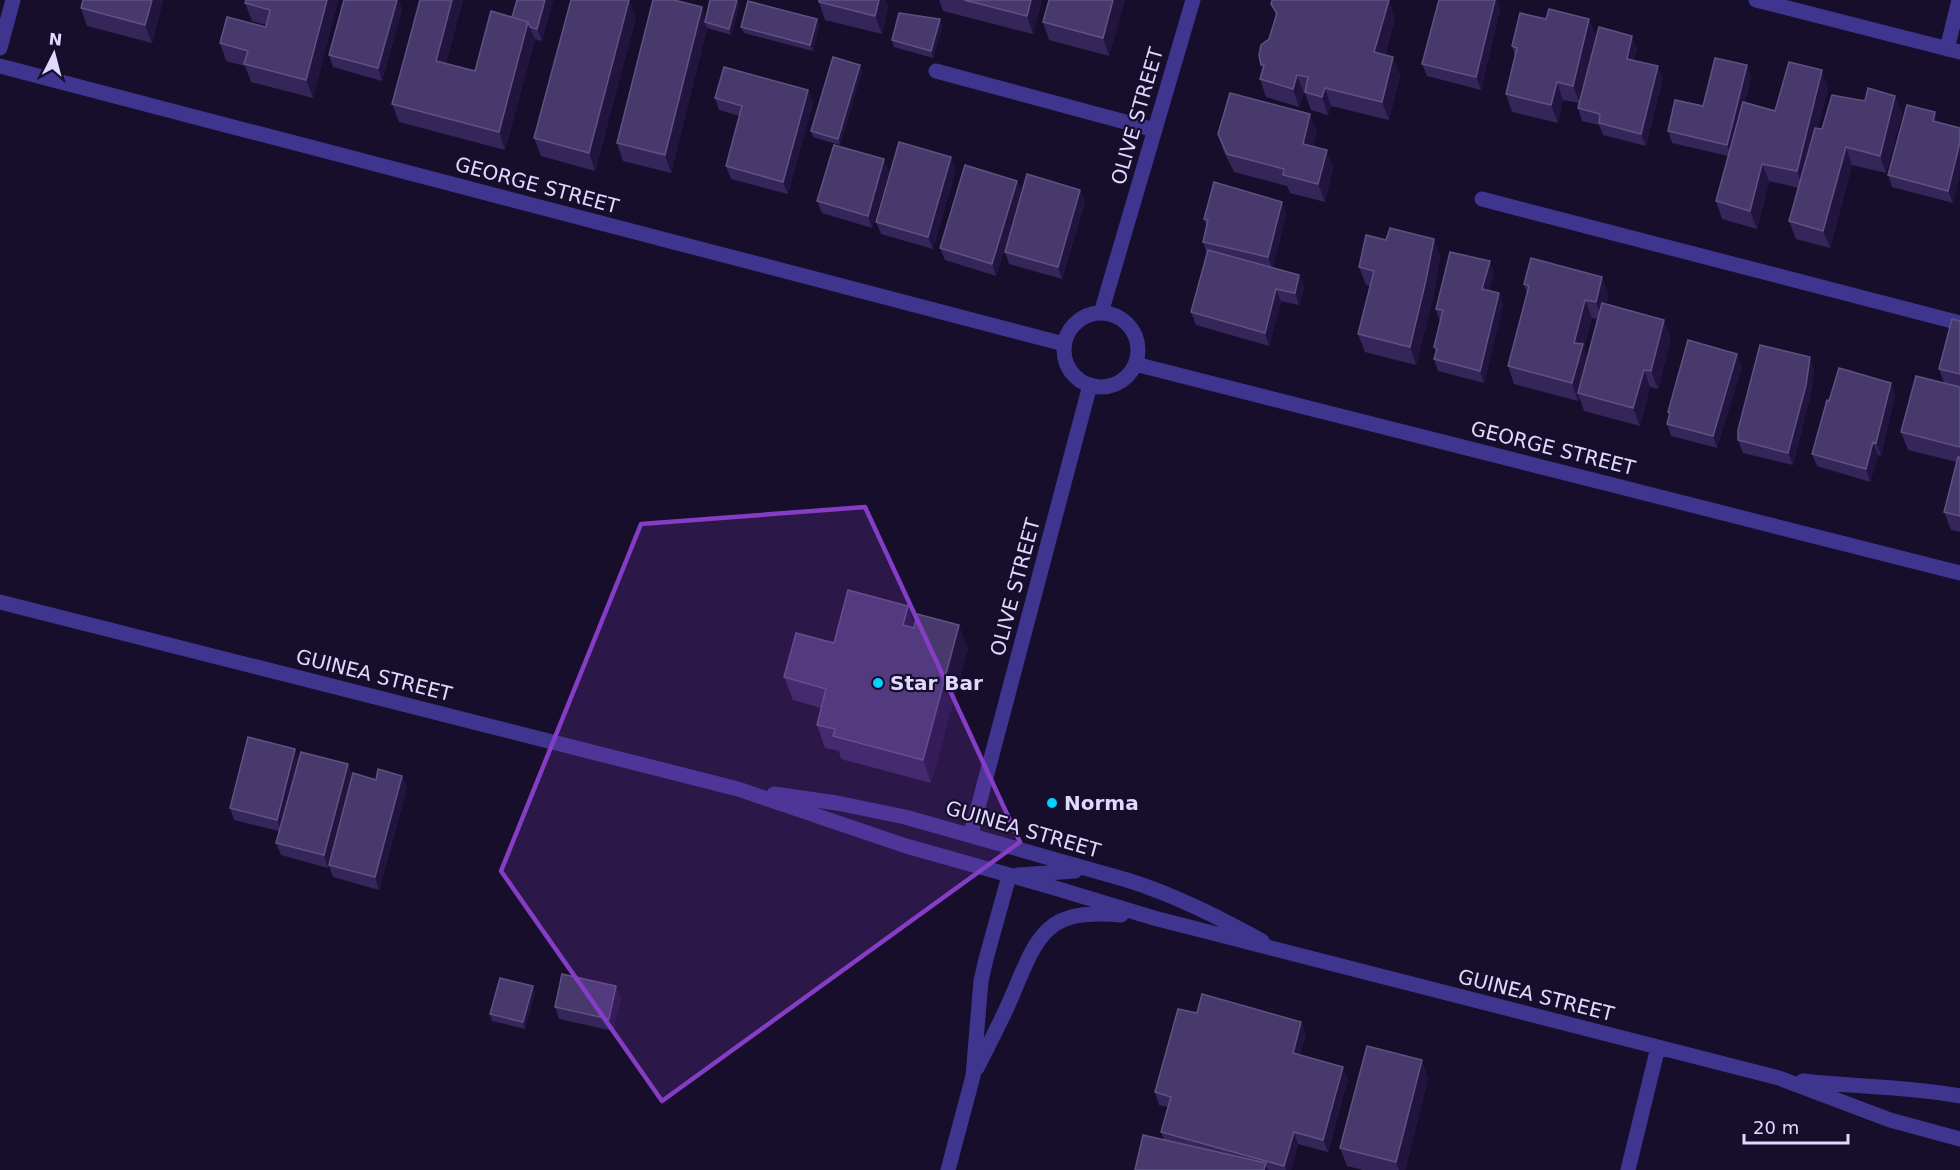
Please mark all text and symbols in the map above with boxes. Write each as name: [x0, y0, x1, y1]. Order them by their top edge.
north arrow: [24, 24, 84, 84]
text: N: [48, 29, 63, 50]
street label: OLIVE STREET: [1106, 44, 1168, 187]
street label: GEORGE STREET: [452, 152, 622, 219]
street label: GEORGE STREET: [1468, 416, 1638, 480]
street label: OLIVE STREET: [985, 515, 1045, 659]
street label: GUINEA STREET: [293, 644, 455, 706]
place label: Star Bar: [890, 671, 983, 695]
marker: Star Bar: [871, 676, 885, 690]
place label: Norma: [1064, 791, 1139, 815]
street label: GUINEA STREET: [943, 795, 1104, 863]
marker: Norma: [1045, 796, 1059, 810]
street label: GUINEA STREET: [1455, 964, 1617, 1026]
scale bar: [1744, 1107, 1848, 1145]
text: 20 m: [1753, 1117, 1799, 1138]

